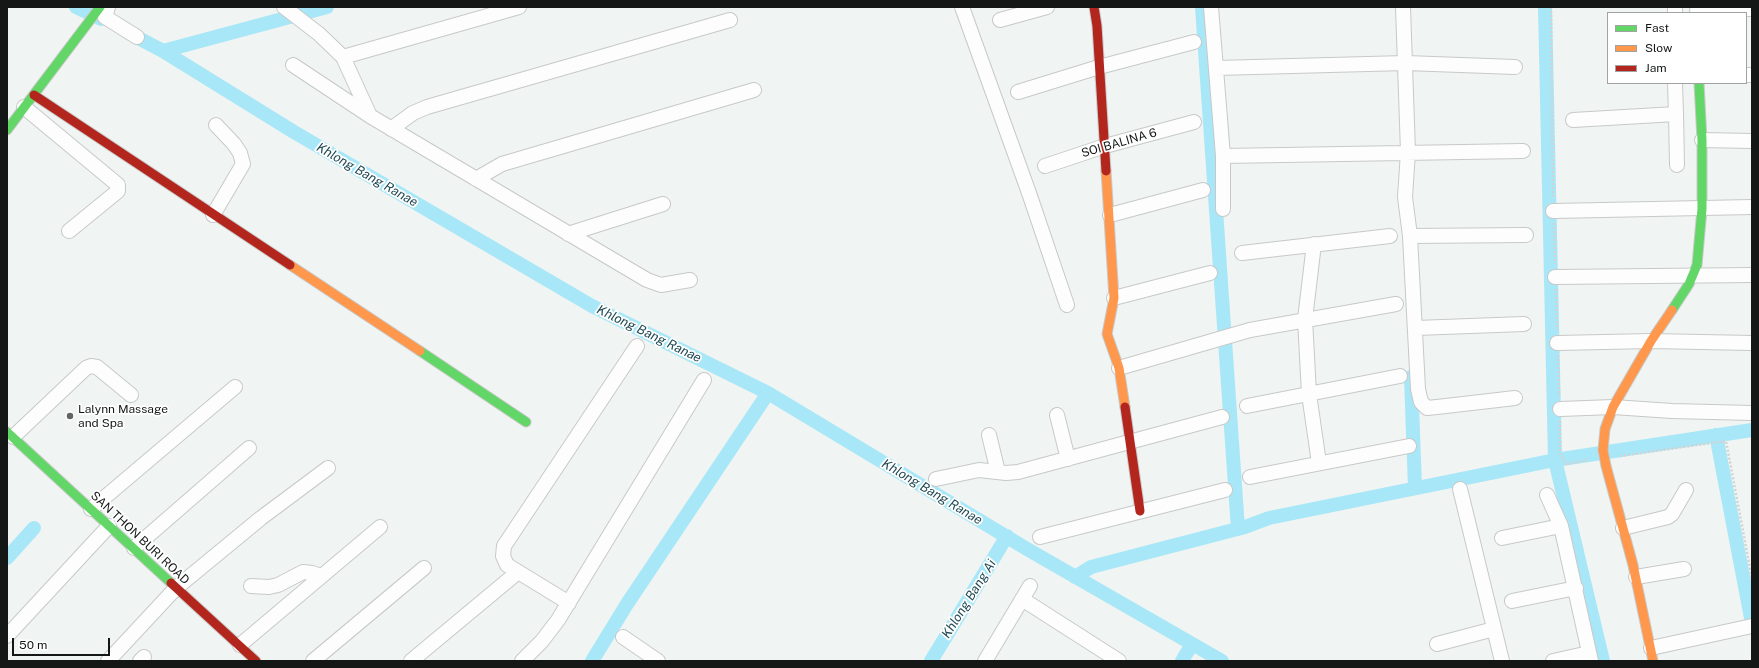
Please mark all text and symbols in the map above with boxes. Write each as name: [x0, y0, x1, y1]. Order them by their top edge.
legend: [1607, 12, 1747, 84]
text: Fast: [1645, 21, 1669, 35]
text: Slow: [1645, 41, 1672, 55]
text: Jam: [1645, 61, 1667, 75]
street label: SOI BALINA 6: [1080, 125, 1158, 161]
water label: Khlong Bang Ranae: [314, 140, 420, 210]
water label: Khlong Bang Ranae: [594, 302, 704, 366]
place label: Lalynn Massage and Spa: [78, 402, 168, 430]
marker: Lalynn Massage and Spa: [65, 411, 75, 421]
water label: Khlong Bang Ranae: [879, 456, 985, 528]
street label: SAN THON BURI ROAD: [88, 489, 192, 587]
water label: Khlong Bang Ai: [939, 557, 999, 641]
scale bar: [14, 630, 112, 656]
text: 50 m: [19, 638, 47, 652]

